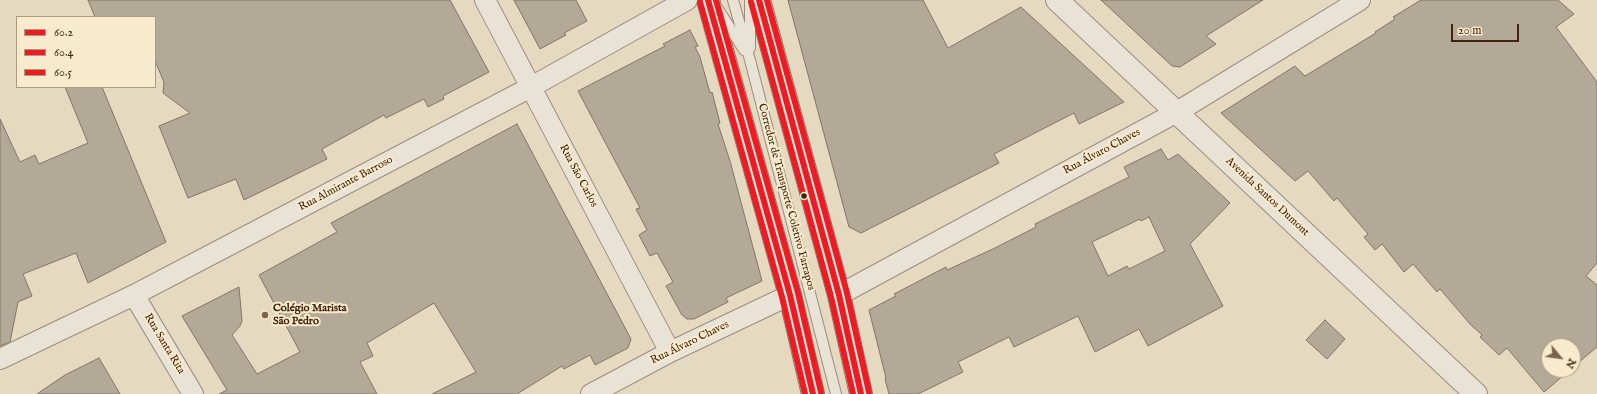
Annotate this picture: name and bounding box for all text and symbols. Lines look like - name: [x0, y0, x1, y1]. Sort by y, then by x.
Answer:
- legend: [16, 16, 156, 88]
- scale bar: [1453, 16, 1521, 42]
- text: 20 m: [1458, 23, 1481, 38]
- text: 60.2: [54, 25, 73, 40]
- text: 60.4: [54, 45, 74, 60]
- text: 60.5: [54, 65, 72, 80]
- street label: Corredor de Transporte Coletivo Farrapos: [755, 102, 817, 292]
- street label: Rua Álvaro Chaves: [1061, 126, 1143, 178]
- street label: Rua São Carlos: [556, 142, 600, 210]
- street label: Rua Almirante Barroso: [297, 154, 395, 214]
- street label: Avenida Santos Dumont: [1222, 155, 1312, 239]
- unlabelled marker: [799, 191, 809, 201]
- place label: Colégio Marista São Pedro: [273, 302, 346, 328]
- marker: Colégio Marista São Pedro: [260, 310, 270, 320]
- street label: Rua Santa Rita: [141, 311, 187, 377]
- street label: Rua Álvaro Chaves: [649, 318, 731, 368]
- north arrow: [1541, 338, 1581, 378]
- text: N: [1562, 356, 1579, 371]

